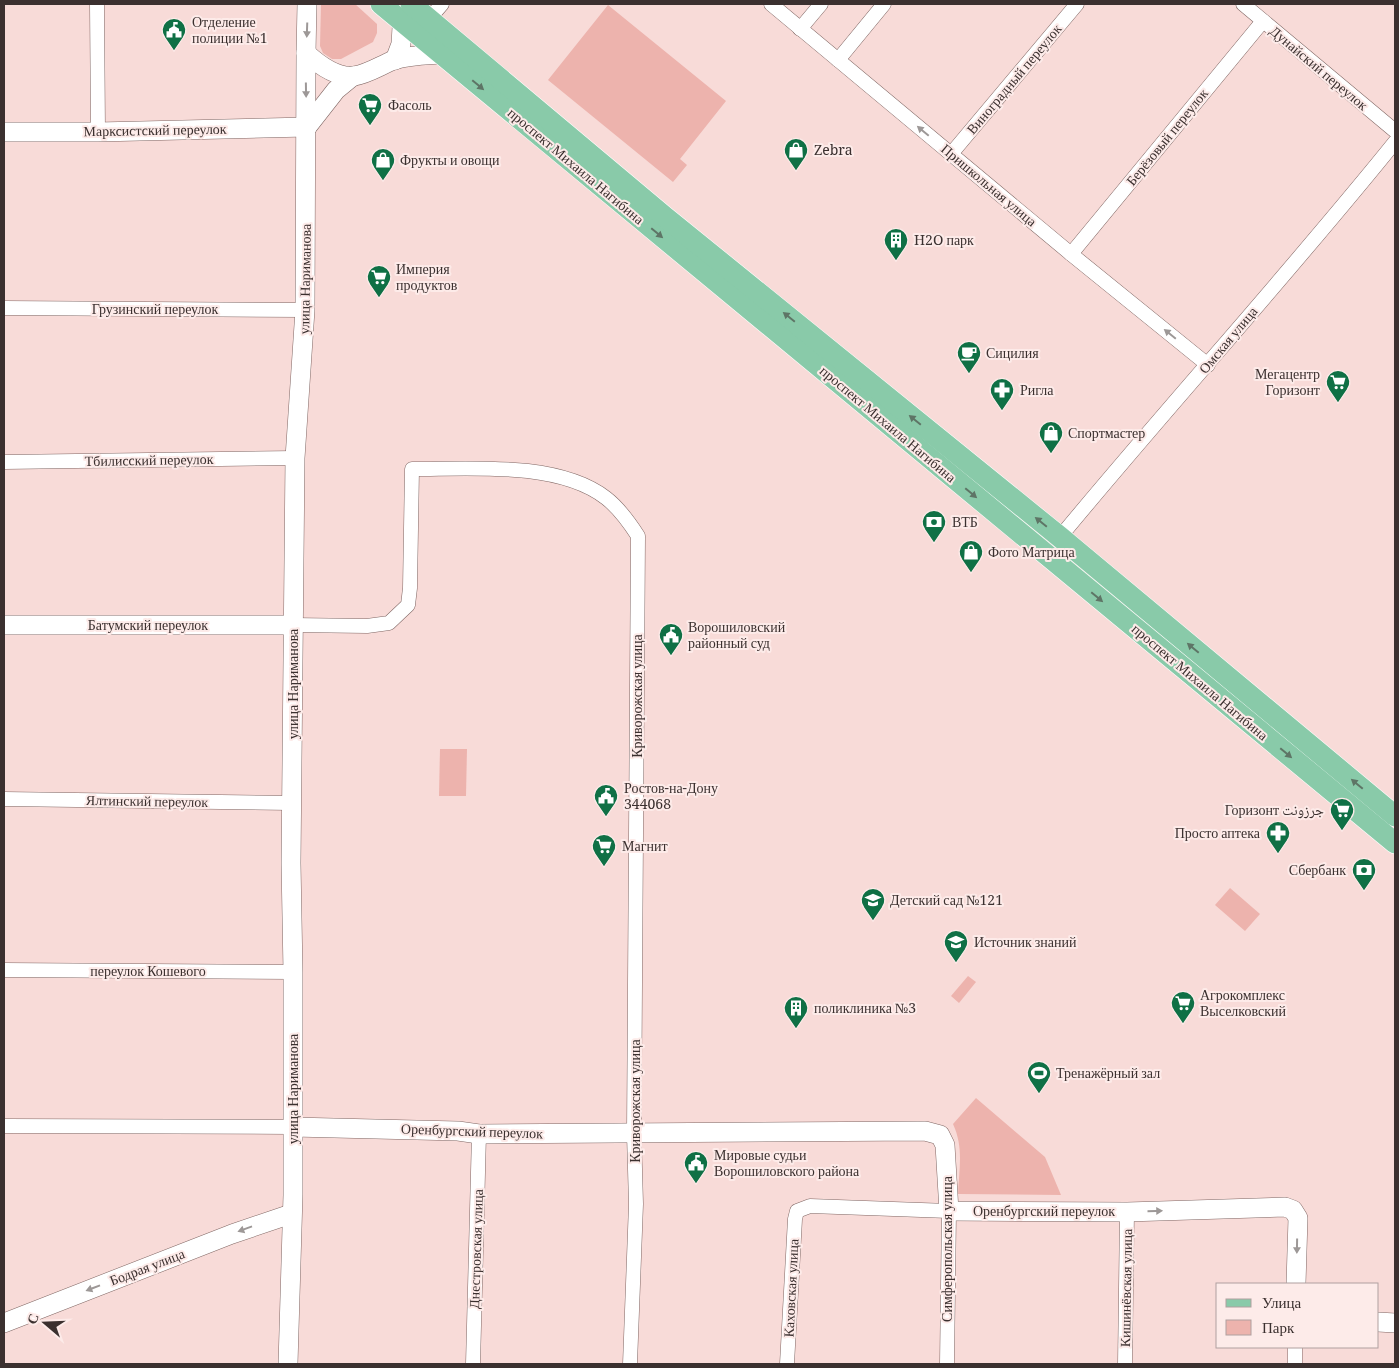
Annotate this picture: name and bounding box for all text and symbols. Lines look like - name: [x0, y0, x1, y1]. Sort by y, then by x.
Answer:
- place label: Отделение полиции №1: [192, 12, 268, 52]
- public building icon: Отделение полиции №1: [161, 17, 187, 51]
- street label: Виноградный переулок: [962, 19, 1069, 141]
- street label: Дунайский переулок: [1263, 21, 1373, 118]
- one-way arrow: [302, 22, 310, 38]
- one-way arrow: [471, 80, 484, 91]
- one-way arrow: [302, 82, 310, 98]
- street label: Берёзовый переулок: [1121, 84, 1216, 193]
- supermarket icon: Фасоль: [357, 92, 383, 126]
- place label: Фасоль: [388, 95, 432, 119]
- street label: проспект Михаила Нагибина: [501, 103, 649, 233]
- street label: Марксистский переулок: [83, 119, 227, 145]
- one-way arrow: [917, 125, 930, 136]
- shop icon: Zebra: [783, 137, 809, 171]
- street label: Пришкольная улица: [934, 139, 1042, 235]
- place label: Zebra: [814, 140, 853, 164]
- shop icon: Фрукты и овощи: [370, 147, 396, 181]
- place label: Фрукты и овощи: [400, 150, 500, 174]
- street label: улица Нариманова: [294, 223, 320, 335]
- building icon: H2O парк: [883, 227, 909, 261]
- one-way arrow: [651, 228, 664, 239]
- place label: H2O парк: [914, 230, 974, 254]
- place label: Империя продуктов: [396, 259, 458, 299]
- supermarket icon: Империя продуктов: [366, 264, 392, 298]
- street label: Грузинский переулок: [92, 299, 218, 323]
- street label: Омская улица: [1194, 302, 1266, 380]
- one-way arrow: [783, 312, 795, 323]
- one-way arrow: [1164, 329, 1177, 340]
- cafe icon: Сицилия: [956, 340, 982, 374]
- place label: Сицилия: [986, 343, 1039, 367]
- street label: проспект Михаила Нагибина: [813, 361, 961, 491]
- place label: Мегацентр Горизонт: [1255, 364, 1320, 404]
- supermarket icon: Мегацентр Горизонт: [1325, 369, 1351, 403]
- pharmacy icon: Ригла: [989, 377, 1015, 411]
- place label: Ригла: [1020, 380, 1054, 404]
- one-way arrow: [909, 414, 922, 425]
- shop icon: Спортмастер: [1038, 420, 1064, 454]
- place label: Спортмастер: [1068, 423, 1145, 447]
- street label: Тбилисский переулок: [84, 449, 214, 475]
- one-way arrow: [965, 487, 977, 499]
- bank icon: ВТБ: [921, 509, 947, 543]
- place label: ВТБ: [952, 512, 978, 536]
- one-way arrow: [1035, 517, 1048, 528]
- shop icon: Фото Матрица: [958, 539, 984, 573]
- place label: Фото Матрица: [988, 542, 1075, 566]
- one-way arrow: [1090, 591, 1103, 602]
- street label: Батумский переулок: [88, 615, 208, 639]
- place label: Ворошиловский районный суд: [688, 617, 786, 657]
- street label: проспект Михаила Нагибина: [1125, 619, 1273, 749]
- public building icon: Ворошиловский районный суд: [658, 622, 684, 656]
- street label: улица Нариманова: [283, 628, 307, 739]
- street label: Криворожская улица: [627, 633, 651, 758]
- one-way arrow: [1187, 643, 1199, 654]
- one-way arrow: [1279, 747, 1292, 758]
- place label: Ростов-на-Дону 344068: [624, 778, 718, 818]
- one-way arrow: [1351, 779, 1364, 790]
- public building icon: Ростов-на-Дону 344068: [593, 783, 619, 817]
- street label: Ялтинский переулок: [86, 790, 208, 816]
- supermarket icon: Горизонт جرزونت: [1329, 797, 1355, 831]
- place label: Горизонт جرزونت: [1225, 800, 1324, 824]
- pharmacy icon: Просто аптека: [1265, 820, 1291, 854]
- place label: Просто аптека: [1175, 823, 1261, 847]
- supermarket icon: Магнит: [591, 833, 617, 867]
- place label: Магнит: [622, 836, 668, 860]
- bank icon: Сбербанк: [1351, 857, 1377, 891]
- place label: Сбербанк: [1289, 860, 1346, 884]
- school or university icon: Детский сад №121: [860, 887, 886, 921]
- place label: Детский сад №121: [890, 890, 1003, 914]
- school or university icon: Источник знаний: [943, 929, 969, 963]
- place label: Источник знаний: [974, 932, 1077, 956]
- street label: переулок Кошевого: [90, 961, 206, 985]
- place label: Агрокомплекс Выселковский: [1200, 985, 1286, 1025]
- supermarket icon: Агрокомплекс Выселковский: [1170, 990, 1196, 1024]
- building icon: поликлиника №3: [783, 995, 809, 1029]
- place label: поликлиника №3: [814, 998, 916, 1022]
- street label: улица Нариманова: [283, 1033, 307, 1144]
- street label: Криворожская улица: [625, 1038, 649, 1163]
- sports icon: Тренажёрный зал: [1026, 1060, 1052, 1094]
- place label: Тренажёрный зал: [1056, 1063, 1160, 1087]
- street label: Оренбургский переулок: [401, 1119, 543, 1147]
- place label: Мировые судьи Ворошиловского района: [714, 1145, 860, 1185]
- public building icon: Мировые судьи Ворошиловского района: [683, 1150, 709, 1184]
- street label: Симферопольская улица: [937, 1175, 961, 1322]
- street label: Днестровская улица: [464, 1188, 492, 1309]
- street label: Оренбургский переулок: [973, 1201, 1115, 1225]
- one-way arrow: [1147, 1206, 1163, 1214]
- one-way arrow: [237, 1225, 252, 1233]
- street label: Кишинёвская улица: [1115, 1228, 1141, 1347]
- street label: Каховская улица: [778, 1238, 808, 1338]
- one-way arrow: [1293, 1239, 1301, 1255]
- street label: Бодрая улица: [107, 1243, 190, 1294]
- legend: [1216, 1283, 1379, 1348]
- one-way arrow: [86, 1285, 101, 1292]
- text: Улица: [1262, 1292, 1301, 1318]
- north arrow: [20, 1298, 70, 1348]
- text: С: [22, 1311, 48, 1328]
- text: Парк: [1262, 1317, 1295, 1343]

